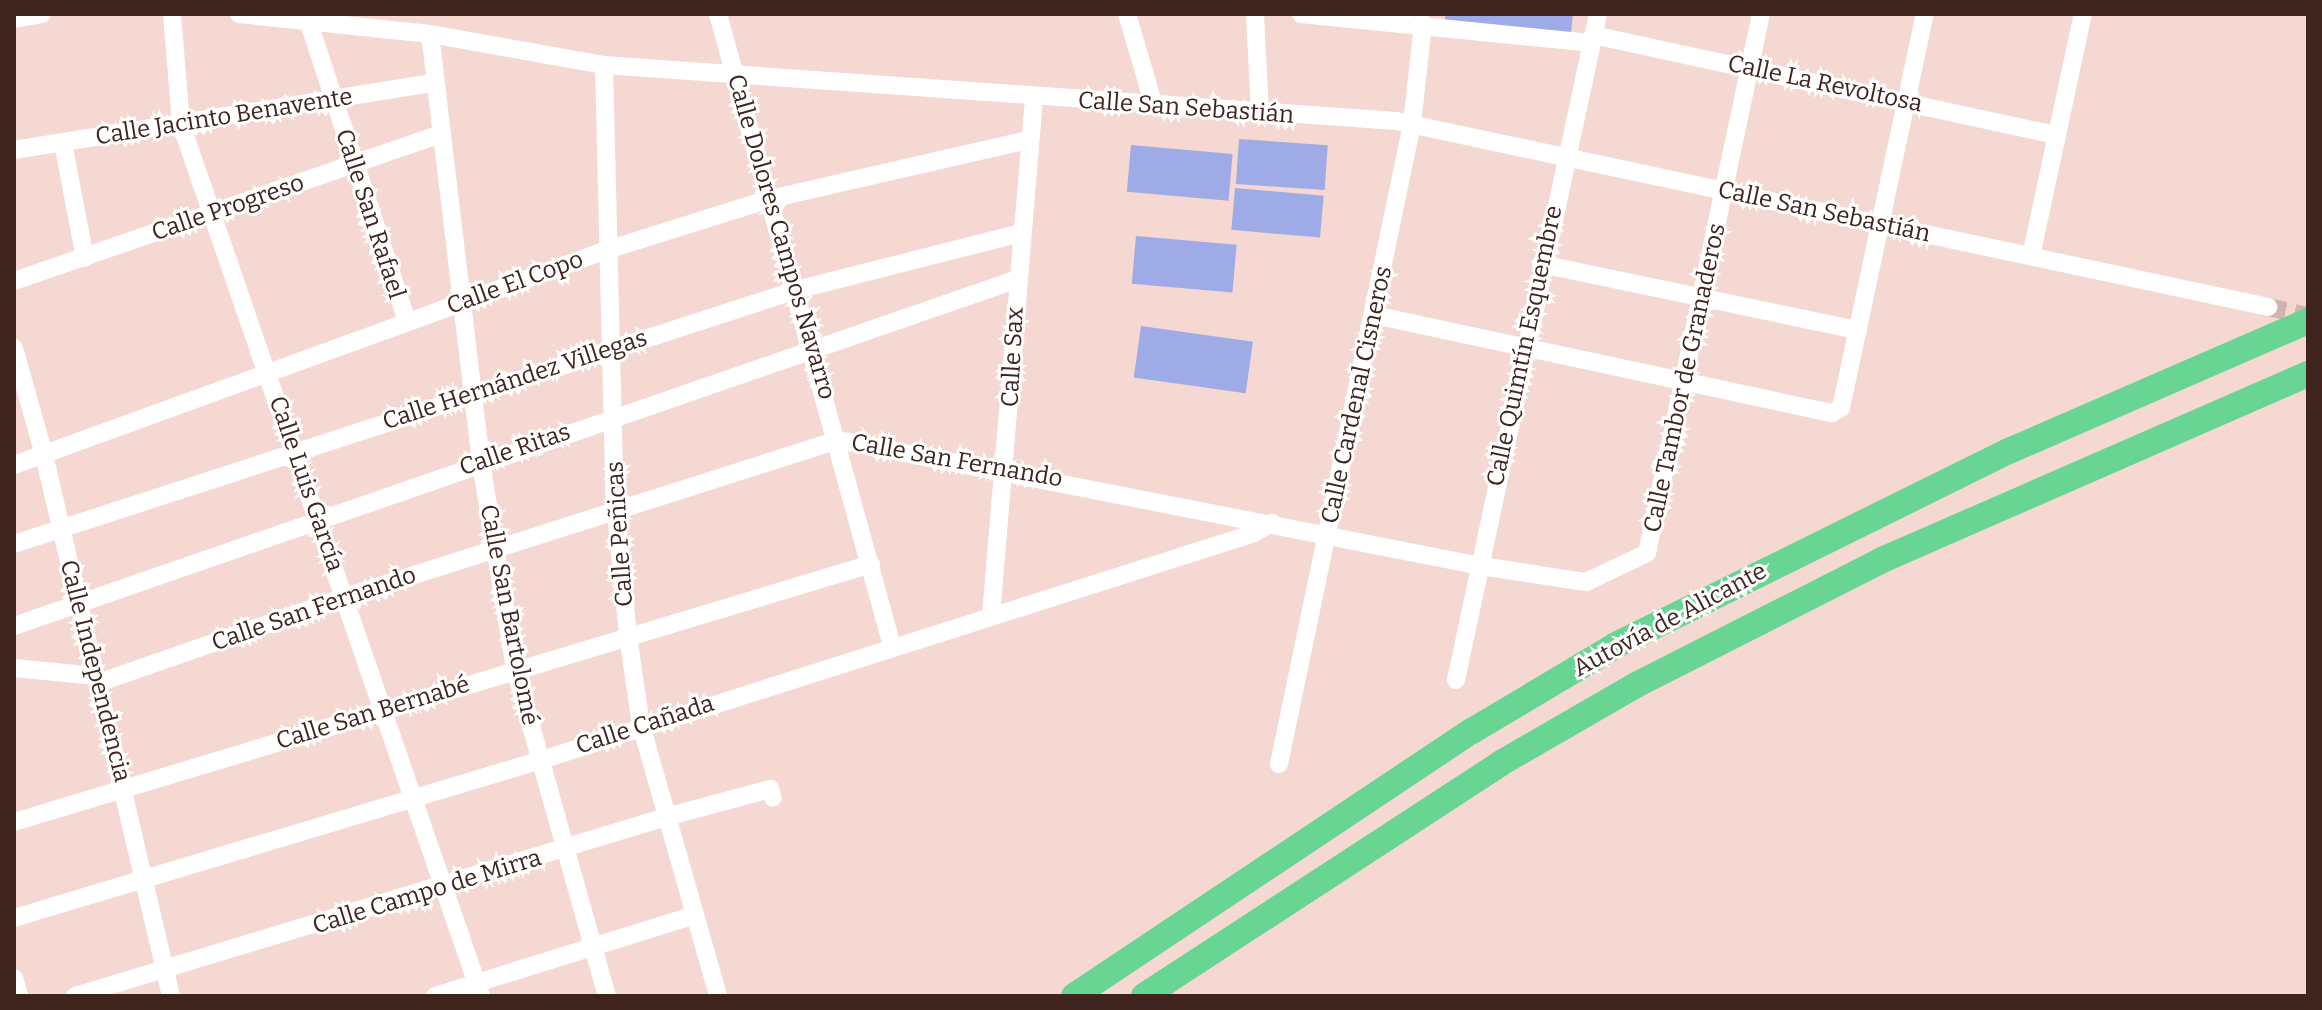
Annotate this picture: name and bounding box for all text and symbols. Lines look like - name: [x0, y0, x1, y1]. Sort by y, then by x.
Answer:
- street label: Calle La Revoltosa: [1725, 49, 1925, 119]
- street label: Calle Dolores Campos Navarro: [721, 71, 841, 403]
- street label: Calle Jacinto Benavente: [93, 82, 355, 152]
- street label: Calle San Sebastián: [1077, 86, 1295, 130]
- street label: Calle San Rafael: [329, 126, 411, 302]
- street label: Calle Progreso: [148, 168, 308, 248]
- street label: Calle San Sebastián: [1715, 175, 1933, 249]
- street label: Calle Quimtín Esquembre: [1481, 203, 1569, 489]
- street label: Calle Tambor de Granaderos: [1638, 221, 1732, 535]
- street label: Calle El Copo: [443, 245, 587, 321]
- street label: Calle Cardenal Cisneros: [1316, 264, 1398, 526]
- street label: Calle Sax: [996, 306, 1030, 408]
- street label: Calle Hernández Villegas: [379, 324, 651, 436]
- street label: Calle Luis García: [263, 393, 349, 575]
- street label: Calle Ritas: [456, 418, 574, 482]
- street label: Calle San Fernando: [849, 428, 1065, 494]
- street label: Calle Peñicas: [601, 460, 639, 608]
- street label: Calle San Bartolomé: [473, 502, 545, 728]
- street label: Calle Independencia: [53, 557, 137, 785]
- street label: Autovía de Alicante: [1568, 557, 1772, 683]
- street label: Calle San Fernando: [208, 561, 420, 657]
- street label: Calle San Bernabé: [273, 670, 473, 756]
- street label: Calle Cañada: [572, 689, 718, 761]
- street label: Calle Campo de Mirra: [309, 843, 545, 941]

